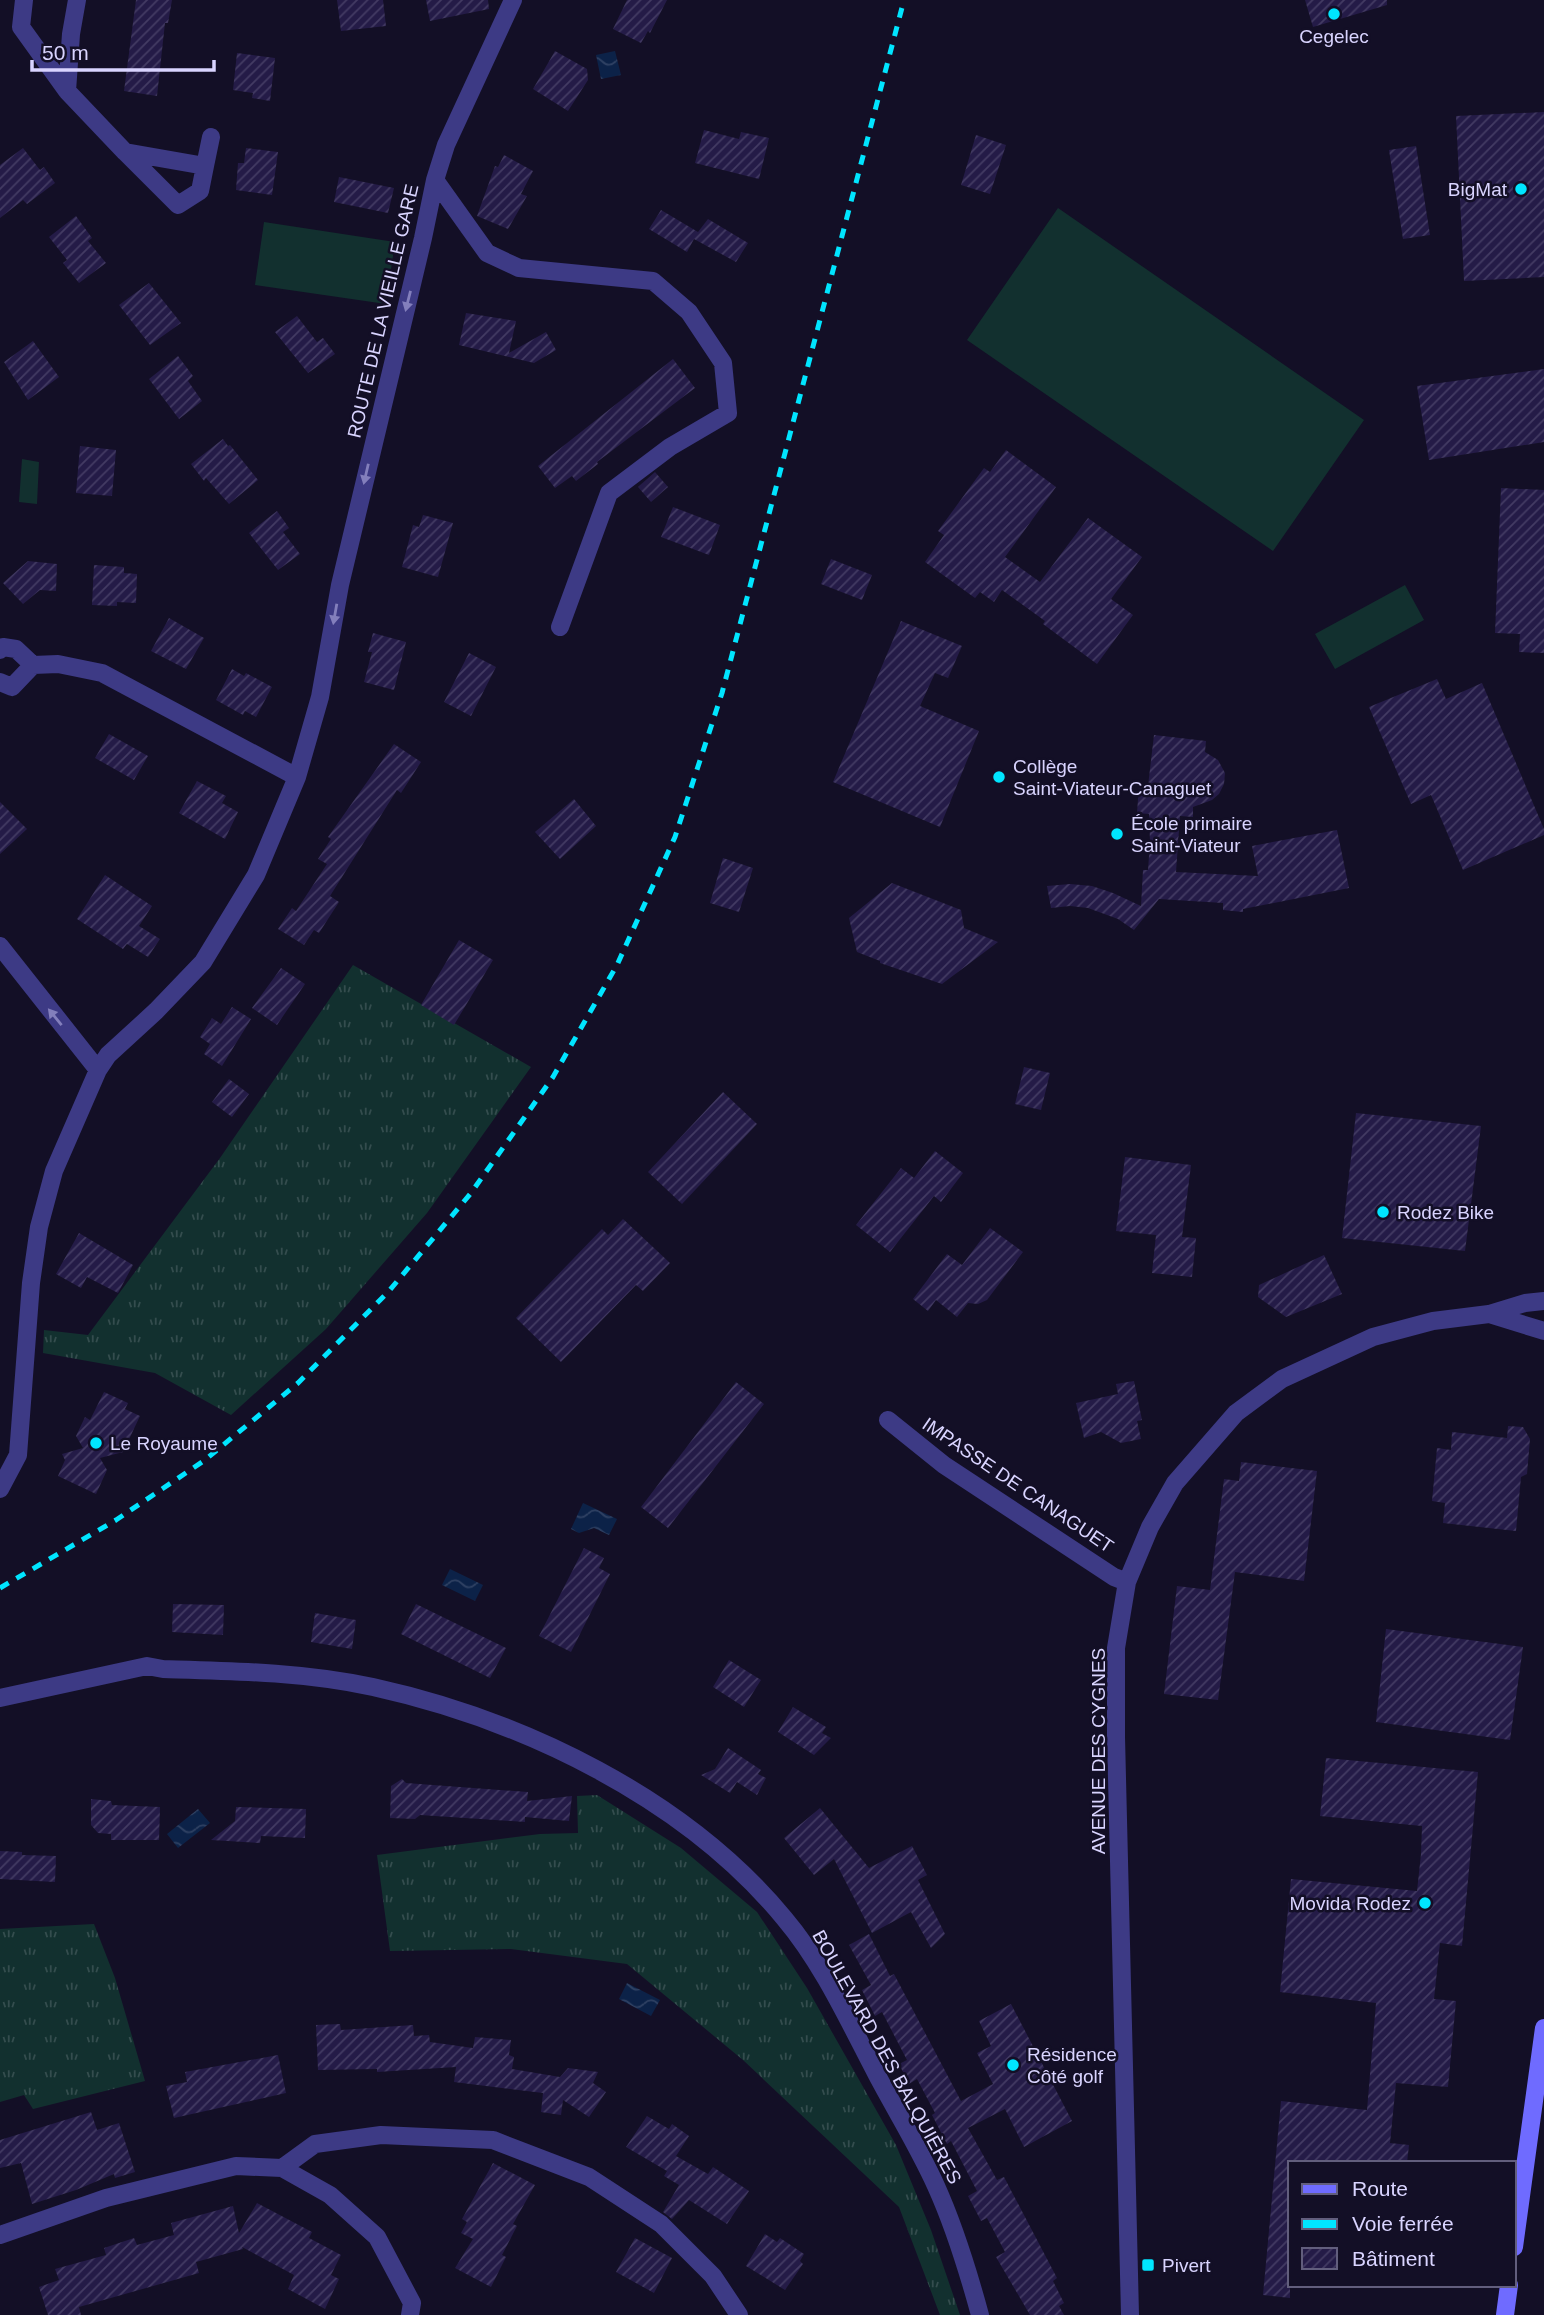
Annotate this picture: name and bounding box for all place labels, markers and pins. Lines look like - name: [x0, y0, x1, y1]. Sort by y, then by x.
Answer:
- marker: Cegelec: [1326, 6, 1342, 22]
- place label: Cegelec: [1299, 26, 1369, 47]
- place label: BigMat: [1448, 179, 1508, 200]
- marker: BigMat: [1513, 181, 1529, 197]
- place label: Collège Saint-Viateur-Canaguet: [1013, 756, 1212, 799]
- marker: Collège Saint-Viateur-Canaguet: [991, 769, 1007, 785]
- place label: École primaire Saint-Viateur: [1131, 813, 1252, 856]
- marker: École primaire Saint-Viateur: [1109, 826, 1125, 842]
- place label: Rodez Bike: [1397, 1202, 1494, 1223]
- marker: Rodez Bike: [1375, 1204, 1391, 1220]
- place label: Le Royaume: [110, 1433, 218, 1454]
- marker: Le Royaume: [88, 1435, 104, 1451]
- place label: Movida Rodez: [1290, 1893, 1411, 1914]
- marker: Movida Rodez: [1417, 1895, 1433, 1911]
- place label: Résidence Côté golf: [1027, 2044, 1117, 2087]
- marker: Résidence Côté golf: [1005, 2057, 1021, 2073]
- place label: Pivert: [1162, 2255, 1211, 2276]
- marker: Pivert: [1140, 2257, 1156, 2273]

